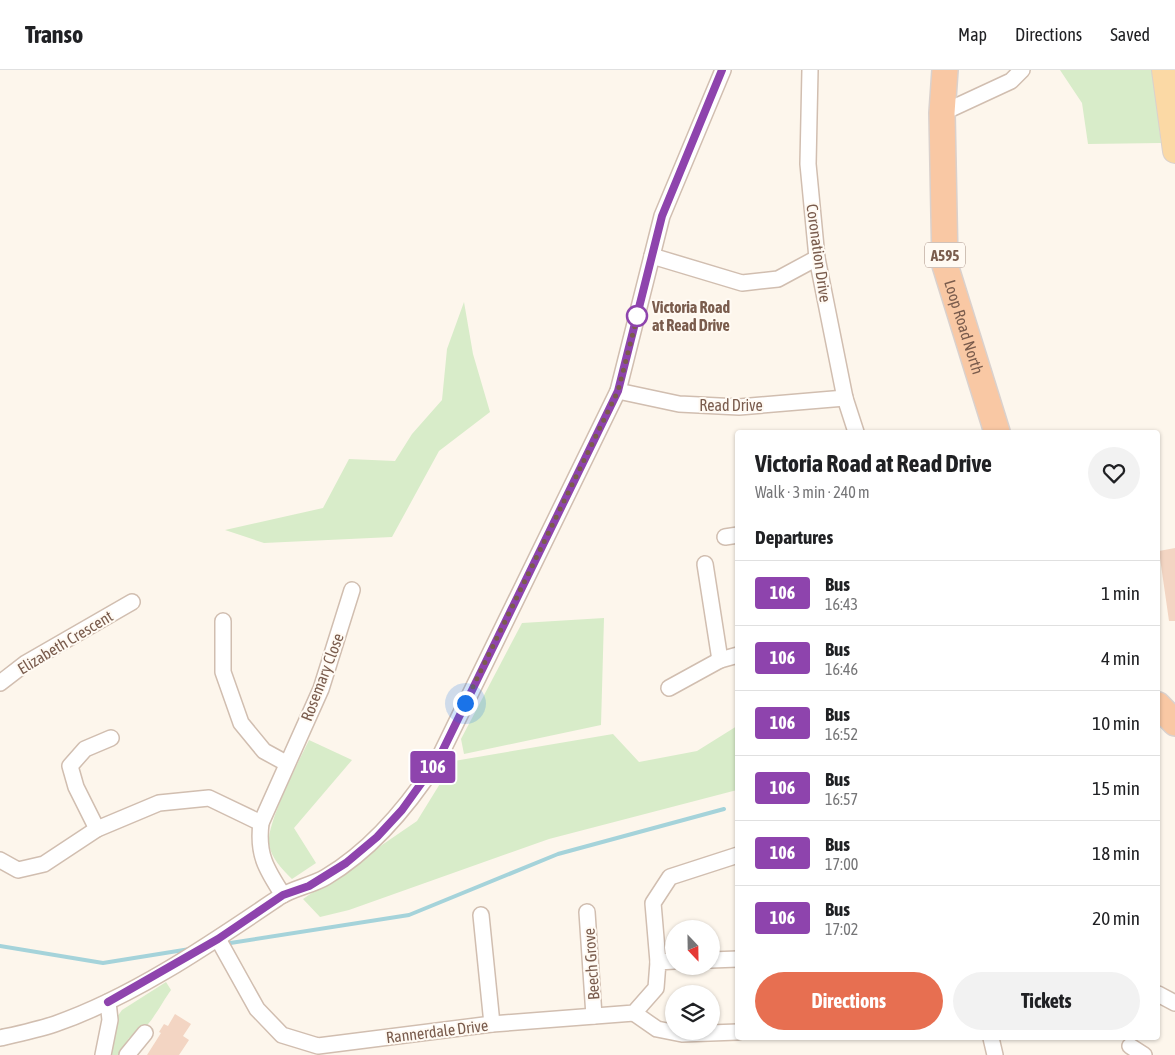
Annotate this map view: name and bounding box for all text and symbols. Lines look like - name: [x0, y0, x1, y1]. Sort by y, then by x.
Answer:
- text: Transo: [25, 21, 83, 48]
- text: Map: [958, 24, 987, 45]
- text: Directions: [1015, 24, 1082, 45]
- text: Saved: [1110, 24, 1150, 45]
- street label: Coronation Drive: [803, 203, 835, 303]
- road number: A595: [925, 242, 965, 268]
- street label: Loop Road North: [941, 278, 987, 376]
- place label: Victoria Road at Read Drive: [651, 298, 730, 334]
- marker: Victoria Road at Read Drive: [626, 305, 648, 327]
- street label: Read Drive: [699, 396, 763, 414]
- button: heart: [1088, 447, 1140, 499]
- text: Victoria Road at Read Drive: [755, 450, 992, 477]
- text: Walk · 3 min · 240 m: [755, 483, 869, 501]
- text: Departures: [755, 526, 833, 548]
- text: Bus: [825, 573, 850, 595]
- text: 106: [770, 582, 795, 603]
- text: 1 min: [1101, 582, 1140, 604]
- text: 16:43: [825, 595, 858, 613]
- street label: Elizabeth Crescent: [14, 606, 116, 677]
- street label: Rosemary Close: [297, 631, 348, 724]
- text: Bus: [825, 638, 850, 660]
- text: 106: [770, 647, 795, 668]
- text: 4 min: [1101, 647, 1140, 669]
- text: 16:46: [825, 660, 858, 678]
- your location: [453, 691, 478, 716]
- text: Bus: [825, 703, 850, 725]
- text: 106: [770, 712, 795, 733]
- text: 10 min: [1092, 712, 1140, 734]
- text: 16:52: [825, 725, 858, 743]
- line badge: 106: [404, 751, 462, 783]
- text: 106: [420, 756, 446, 777]
- text: Bus: [825, 768, 850, 790]
- text: 106: [770, 777, 795, 798]
- text: 15 min: [1092, 777, 1140, 799]
- text: 16:57: [825, 790, 858, 808]
- text: Bus: [825, 833, 850, 855]
- text: 106: [770, 842, 795, 863]
- text: 18 min: [1092, 842, 1140, 864]
- text: 17:00: [825, 855, 858, 873]
- text: Bus: [825, 898, 850, 920]
- text: 106: [770, 907, 795, 928]
- text: 20 min: [1092, 907, 1140, 929]
- north arrow: [665, 920, 720, 975]
- map controls: [665, 920, 720, 1040]
- text: 17:02: [825, 920, 858, 938]
- street label: Beech Grove: [580, 927, 602, 1001]
- button: Directions: [755, 972, 943, 1030]
- button: Tickets: [953, 972, 1140, 1030]
- button: layers: [665, 985, 720, 1040]
- street label: Rannerdale Drive: [385, 1016, 489, 1046]

